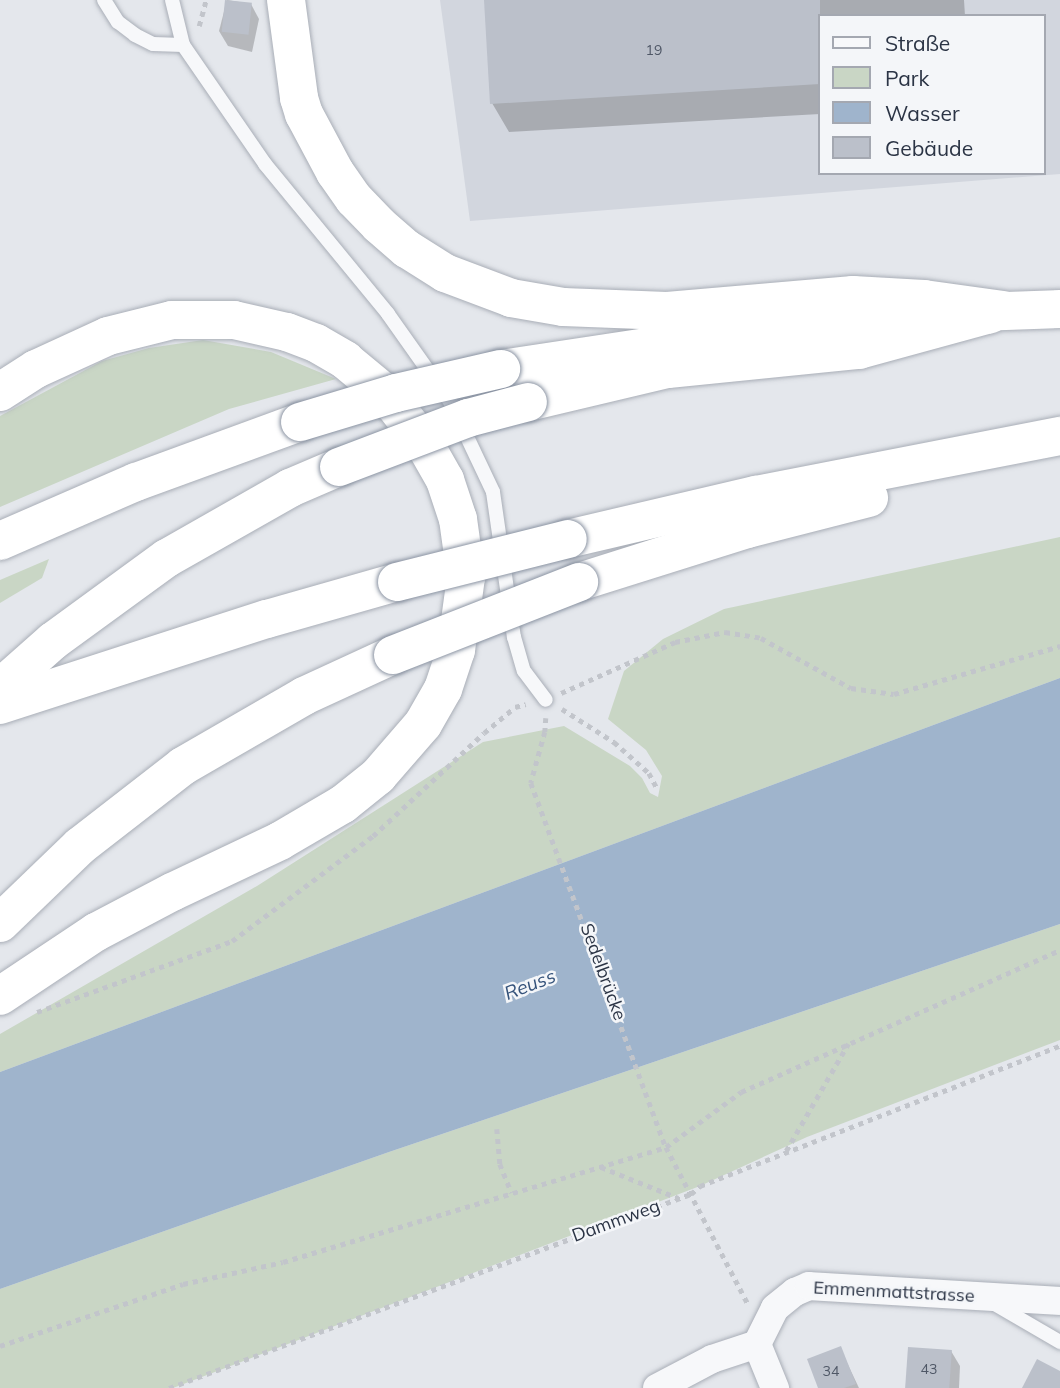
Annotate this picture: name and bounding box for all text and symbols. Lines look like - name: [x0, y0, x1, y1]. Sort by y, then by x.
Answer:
- legend: [818, 14, 1046, 175]
- text: Straße: [885, 30, 950, 56]
- house number: 19: [646, 42, 662, 58]
- text: Park: [885, 65, 929, 91]
- text: Wasser: [885, 100, 960, 126]
- text: Gebäude: [885, 135, 973, 161]
- street label: Sedelbrücke: [576, 921, 630, 1023]
- water label: Reuss: [501, 965, 559, 1005]
- street label: Dammweg: [569, 1195, 663, 1247]
- street label: Emmenmattstrasse: [813, 1277, 975, 1307]
- house number: 43: [921, 1361, 937, 1377]
- house number: 34: [823, 1363, 839, 1379]

